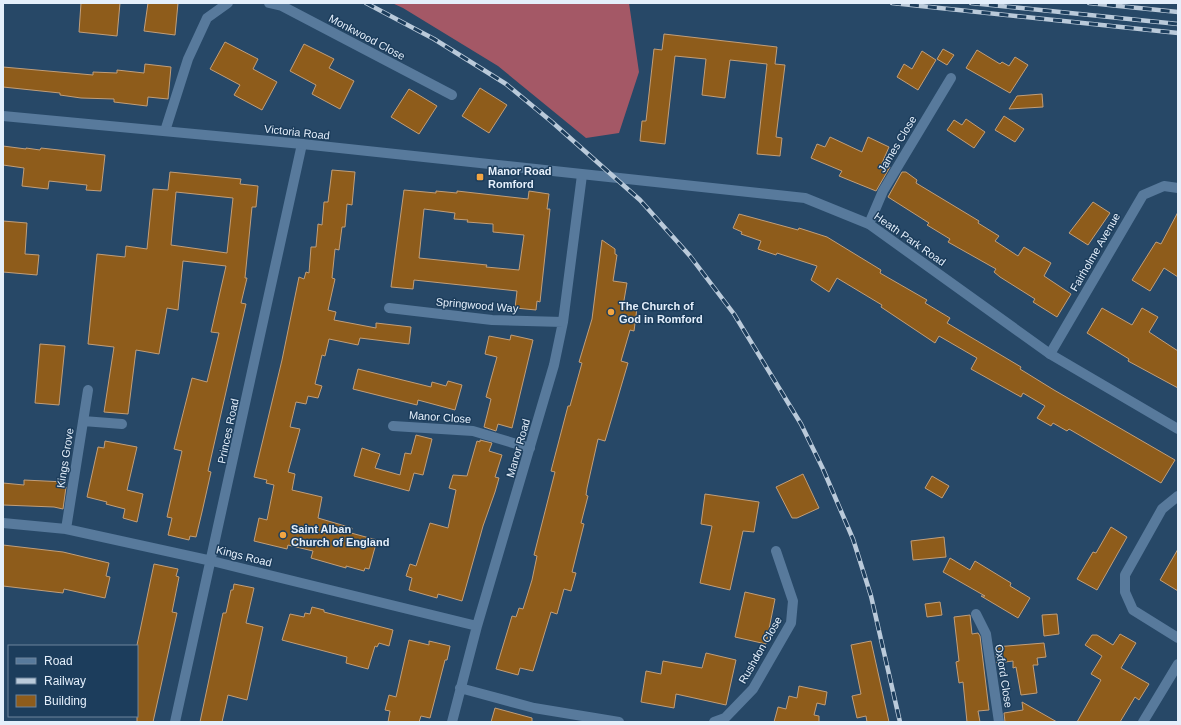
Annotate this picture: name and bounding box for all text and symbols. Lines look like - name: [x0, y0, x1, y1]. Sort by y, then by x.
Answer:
- street label: Monkwood Close: [327, 12, 407, 62]
- street label: James Close: [875, 114, 919, 174]
- street label: Victoria Road: [264, 123, 330, 141]
- place label: Manor Road Romford: [488, 165, 552, 190]
- marker: Manor Road Romford: [475, 172, 485, 182]
- street label: Heath Park Road: [872, 210, 948, 268]
- street label: Fairholme Avenue: [1068, 211, 1122, 293]
- street label: Springwood Way: [435, 295, 519, 315]
- place label: The Church of God in Romford: [619, 300, 703, 325]
- marker: The Church of God in Romford: [606, 307, 616, 317]
- street label: Princes Road: [215, 397, 241, 465]
- street label: Manor Close: [408, 409, 472, 425]
- street label: Manor Road: [504, 417, 532, 479]
- street label: Kings Grove: [54, 427, 76, 489]
- place label: Saint Alban Church of England: [291, 523, 389, 548]
- marker: Saint Alban Church of England: [278, 530, 288, 540]
- street label: Kings Road: [215, 543, 273, 569]
- street label: Rushdon Close: [736, 614, 784, 686]
- street label: Oxford Close: [993, 643, 1015, 709]
- legend: [8, 645, 138, 717]
- text: Road: [44, 654, 73, 668]
- text: Railway: [44, 674, 86, 688]
- text: Building: [44, 694, 87, 708]

